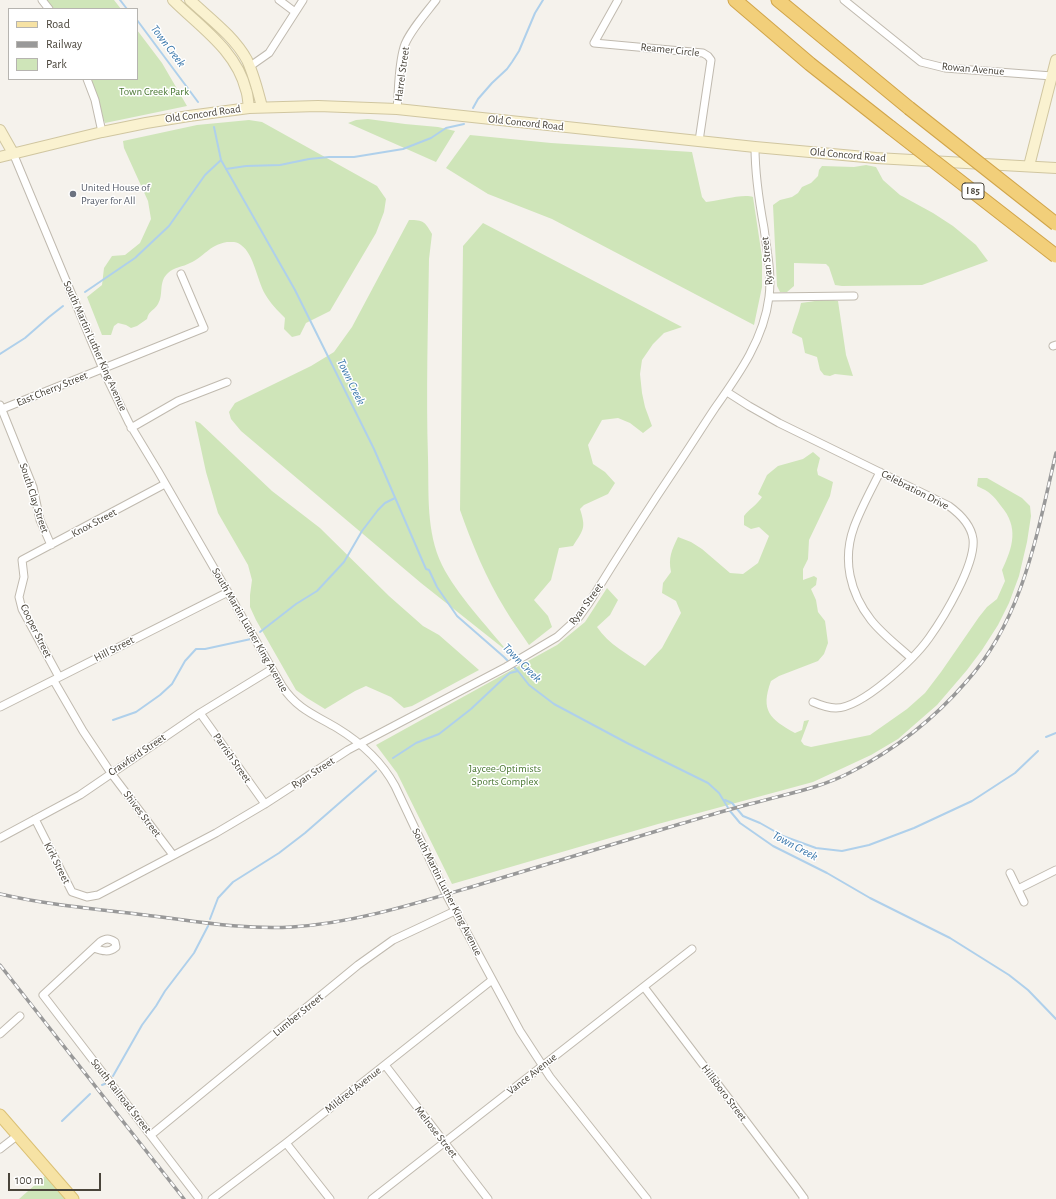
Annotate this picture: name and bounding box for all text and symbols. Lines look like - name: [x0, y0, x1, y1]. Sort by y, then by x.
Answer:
- legend: [8, 8, 138, 80]
- text: Road: [46, 18, 70, 30]
- water label: Town Creek: [147, 22, 189, 70]
- text: Railway: [46, 38, 82, 50]
- street label: Reamer Circle: [640, 40, 700, 60]
- street label: Harrel Street: [392, 46, 412, 102]
- text: Park: [46, 58, 67, 70]
- street label: Rowan Avenue: [941, 60, 1005, 78]
- park label: Town Creek Park: [119, 85, 189, 99]
- street label: Old Concord Road: [164, 102, 242, 126]
- street label: Old Concord Road: [487, 112, 565, 134]
- street label: Old Concord Road: [809, 145, 887, 165]
- place label: United House of Prayer for All: [81, 181, 150, 207]
- road number: I 85: [962, 183, 984, 199]
- marker: United House of Prayer for All: [68, 189, 78, 199]
- street label: Ryan Street: [758, 236, 776, 286]
- street label: South Martin Luther King Avenue: [60, 279, 130, 413]
- water label: Town Creek: [334, 357, 368, 407]
- street label: East Cherry Street: [14, 369, 90, 409]
- street label: South Clay Street: [16, 461, 52, 535]
- street label: Celebration Drive: [879, 467, 951, 513]
- street label: Knox Street: [69, 506, 119, 540]
- street label: South Martin Luther King Avenue: [209, 566, 291, 694]
- street label: Ryan Street: [566, 581, 606, 627]
- street label: Cooper Street: [17, 602, 55, 660]
- street label: Hill Street: [92, 633, 136, 665]
- water label: Town Creek: [499, 640, 545, 686]
- street label: Crawford Street: [106, 731, 168, 779]
- street label: Parrish Street: [210, 731, 254, 785]
- street label: Ryan Street: [289, 754, 337, 792]
- park label: Jaycee-Optimists Sports Complex: [469, 762, 541, 788]
- street label: Shives Street: [120, 788, 164, 840]
- street label: South Martin Luther King Avenue: [409, 826, 485, 958]
- water label: Town Creek: [770, 828, 820, 864]
- street label: Kirk Street: [41, 840, 73, 886]
- street label: Lumber Street: [270, 991, 326, 1039]
- street label: Vance Avenue: [505, 1051, 559, 1097]
- street label: South Railroad Street: [88, 1056, 154, 1136]
- street label: Hillsboro Street: [698, 1062, 750, 1124]
- street label: Mildred Avenue: [322, 1064, 384, 1116]
- street label: Melrose Street: [412, 1103, 460, 1161]
- scale bar: [10, 1165, 103, 1191]
- text: 100 m: [15, 1174, 43, 1186]

